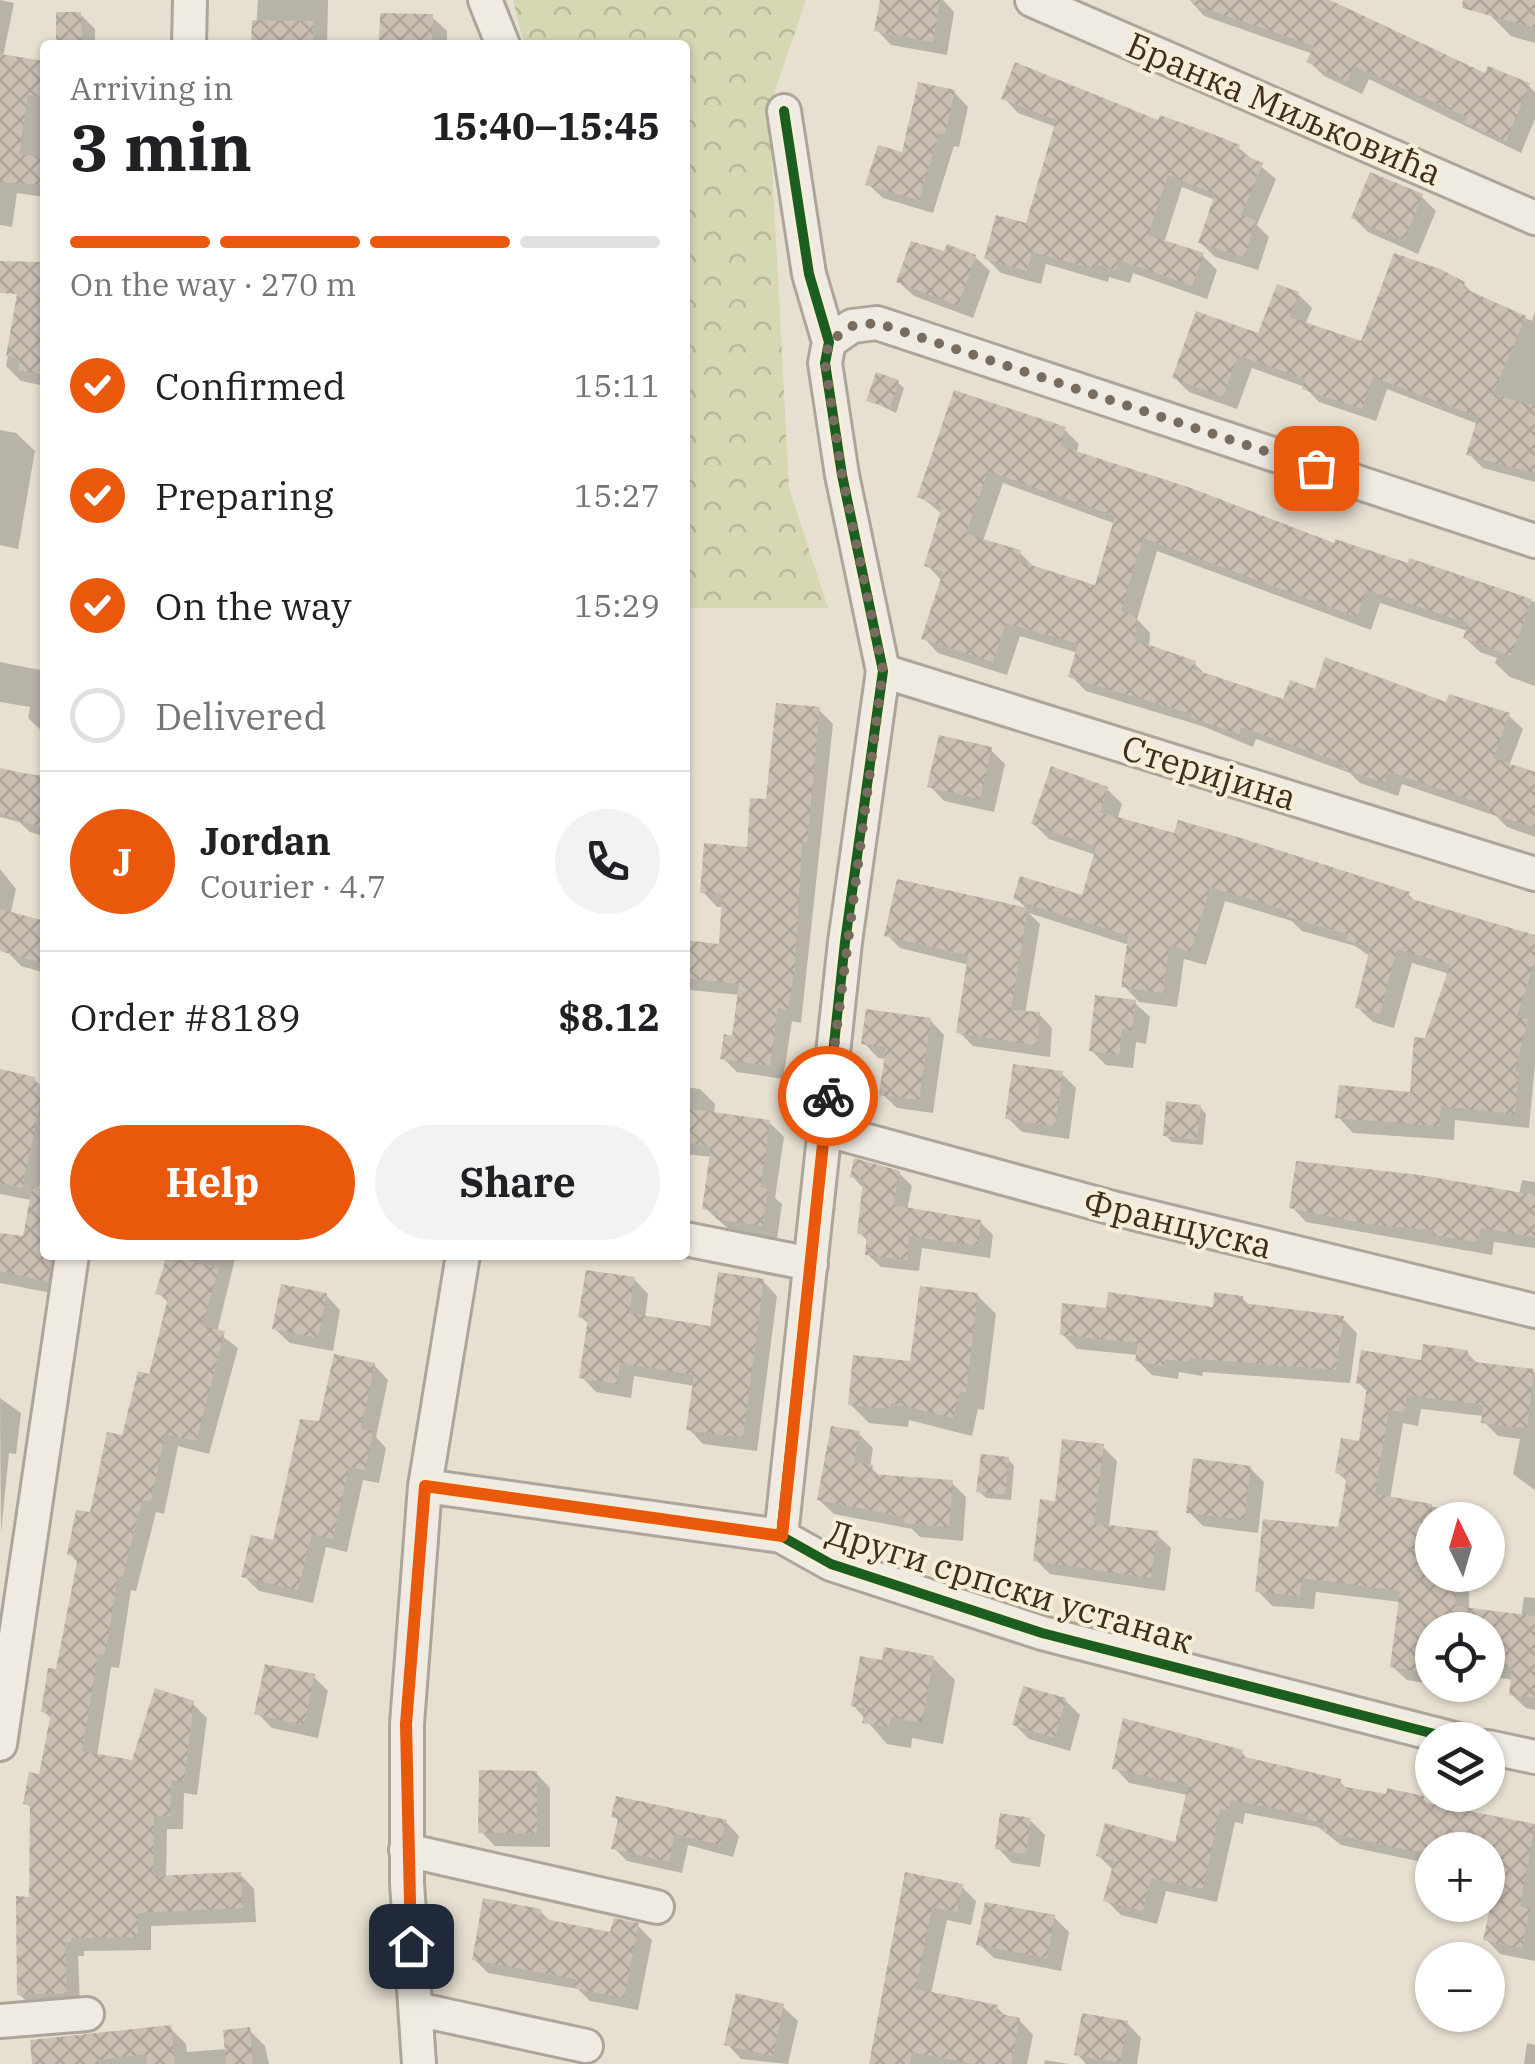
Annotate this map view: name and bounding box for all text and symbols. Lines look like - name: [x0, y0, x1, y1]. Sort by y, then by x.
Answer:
- street label: Бранка Миљковића: [1120, 21, 1449, 195]
- text: Arriving in: [70, 67, 233, 109]
- text: 15:40–15:45: [432, 101, 660, 150]
- text: 3 min: [70, 104, 252, 189]
- text: On the way · 270 m: [70, 263, 356, 305]
- icon: check: [70, 358, 125, 413]
- text: Confirmed: [155, 361, 346, 410]
- text: 15:11: [574, 364, 660, 406]
- pin: [1274, 426, 1359, 511]
- icon: bag: [1289, 441, 1344, 496]
- icon: check: [70, 468, 125, 523]
- text: Preparing: [155, 471, 334, 520]
- text: 15:27: [574, 474, 660, 516]
- icon: check: [70, 578, 125, 633]
- text: On the way: [155, 581, 352, 630]
- text: 15:29: [574, 584, 660, 626]
- text: Delivered: [155, 691, 327, 740]
- street label: Стеријина: [1116, 724, 1302, 820]
- button: phone: [555, 809, 660, 914]
- text: Jordan: [200, 816, 331, 865]
- text: J: [113, 837, 132, 886]
- text: Courier · 4.7: [200, 865, 386, 907]
- text: Order #8189: [70, 992, 301, 1041]
- text: $8.12: [558, 992, 660, 1041]
- courier: [778, 1046, 878, 1146]
- icon: bike: [801, 1069, 856, 1124]
- button: Help: [70, 1125, 355, 1240]
- button: Share: [375, 1125, 660, 1240]
- street label: Француска: [1079, 1177, 1277, 1269]
- north arrow: [1415, 1502, 1505, 1592]
- map controls: [1415, 1502, 1505, 2032]
- street label: Други српски устанак: [821, 1508, 1199, 1664]
- button: locate: [1415, 1612, 1505, 1702]
- button: layers: [1415, 1722, 1505, 1812]
- button: +: [1415, 1832, 1505, 1922]
- pin: [369, 1904, 454, 1989]
- icon: home: [384, 1919, 439, 1974]
- button: −: [1415, 1942, 1505, 2032]

